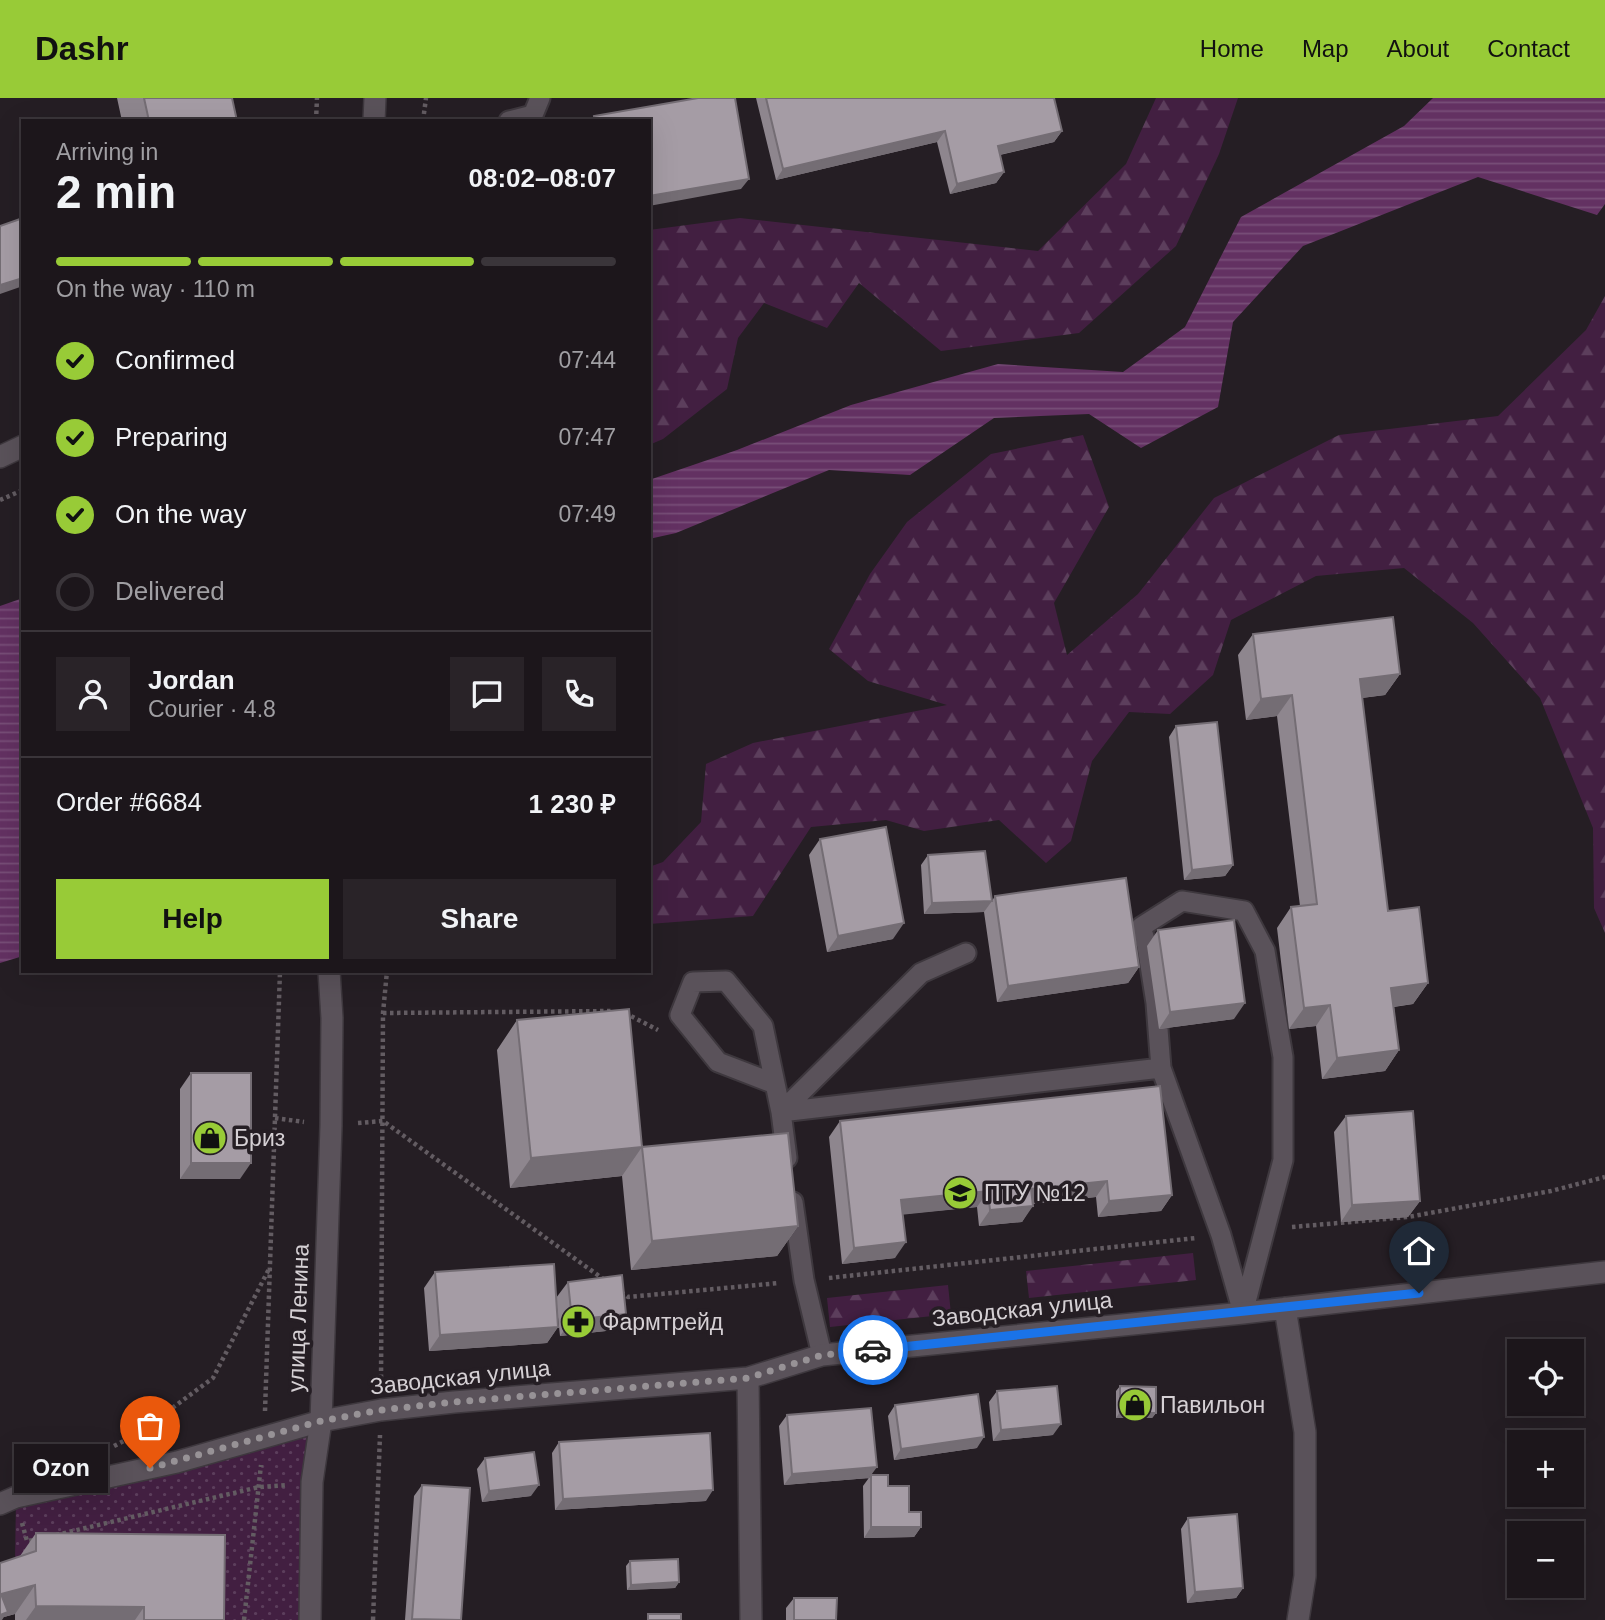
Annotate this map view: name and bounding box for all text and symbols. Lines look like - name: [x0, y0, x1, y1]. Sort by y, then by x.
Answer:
- text: Dashr: [35, 30, 129, 67]
- text: Home: [1200, 35, 1264, 62]
- text: Map: [1302, 35, 1349, 62]
- text: About: [1387, 35, 1449, 62]
- text: Contact: [1487, 35, 1570, 62]
- text: Arriving in: [56, 139, 158, 165]
- text: 08:02–08:07: [469, 163, 616, 193]
- text: 2 min: [56, 166, 176, 218]
- text: On the way · 110 m: [56, 276, 255, 302]
- icon: check: [56, 342, 94, 380]
- text: Confirmed: [115, 345, 235, 375]
- text: 07:44: [558, 347, 616, 373]
- icon: check: [56, 419, 94, 457]
- text: Preparing: [115, 422, 228, 452]
- text: 07:47: [558, 424, 616, 450]
- icon: check: [56, 496, 94, 534]
- text: On the way: [115, 499, 247, 529]
- text: 07:49: [558, 501, 616, 527]
- text: Delivered: [115, 576, 225, 606]
- button: person: [56, 657, 130, 731]
- button: chat: [450, 657, 524, 731]
- button: phone: [542, 657, 616, 731]
- text: Jordan: [148, 665, 235, 695]
- text: Courier · 4.8: [148, 696, 276, 722]
- text: Order #6684: [56, 787, 202, 817]
- text: 1 230 ₽: [529, 789, 616, 819]
- button: Help: [56, 879, 329, 959]
- button: Share: [343, 879, 616, 959]
- shop icon: Бриз: [191, 1119, 229, 1157]
- place label: Бриз: [234, 1125, 285, 1151]
- school or university icon: ПТУ №12: [941, 1174, 979, 1212]
- place label: ПТУ №12: [984, 1180, 1086, 1206]
- pin: [1389, 1221, 1449, 1293]
- icon: home: [1400, 1232, 1438, 1270]
- street label: улица Ленина: [282, 1243, 314, 1393]
- street label: Заводская улица: [930, 1287, 1114, 1331]
- pharmacy icon: Фармтрейд: [559, 1303, 597, 1341]
- place label: Фармтрейд: [602, 1309, 724, 1335]
- courier: [838, 1315, 908, 1385]
- icon: car: [854, 1331, 892, 1369]
- map controls: [1507, 1339, 1584, 1598]
- button: locate: [1507, 1339, 1584, 1416]
- street label: Заводская улица: [368, 1355, 552, 1399]
- shop icon: Павильон: [1116, 1386, 1154, 1424]
- place label: Павильон: [1160, 1392, 1265, 1418]
- pin: [120, 1396, 180, 1468]
- icon: bag: [131, 1407, 169, 1445]
- button: +: [1507, 1430, 1584, 1507]
- callout: Ozon: [13, 1444, 108, 1492]
- text: Ozon: [32, 1455, 90, 1481]
- button: −: [1507, 1521, 1584, 1598]

